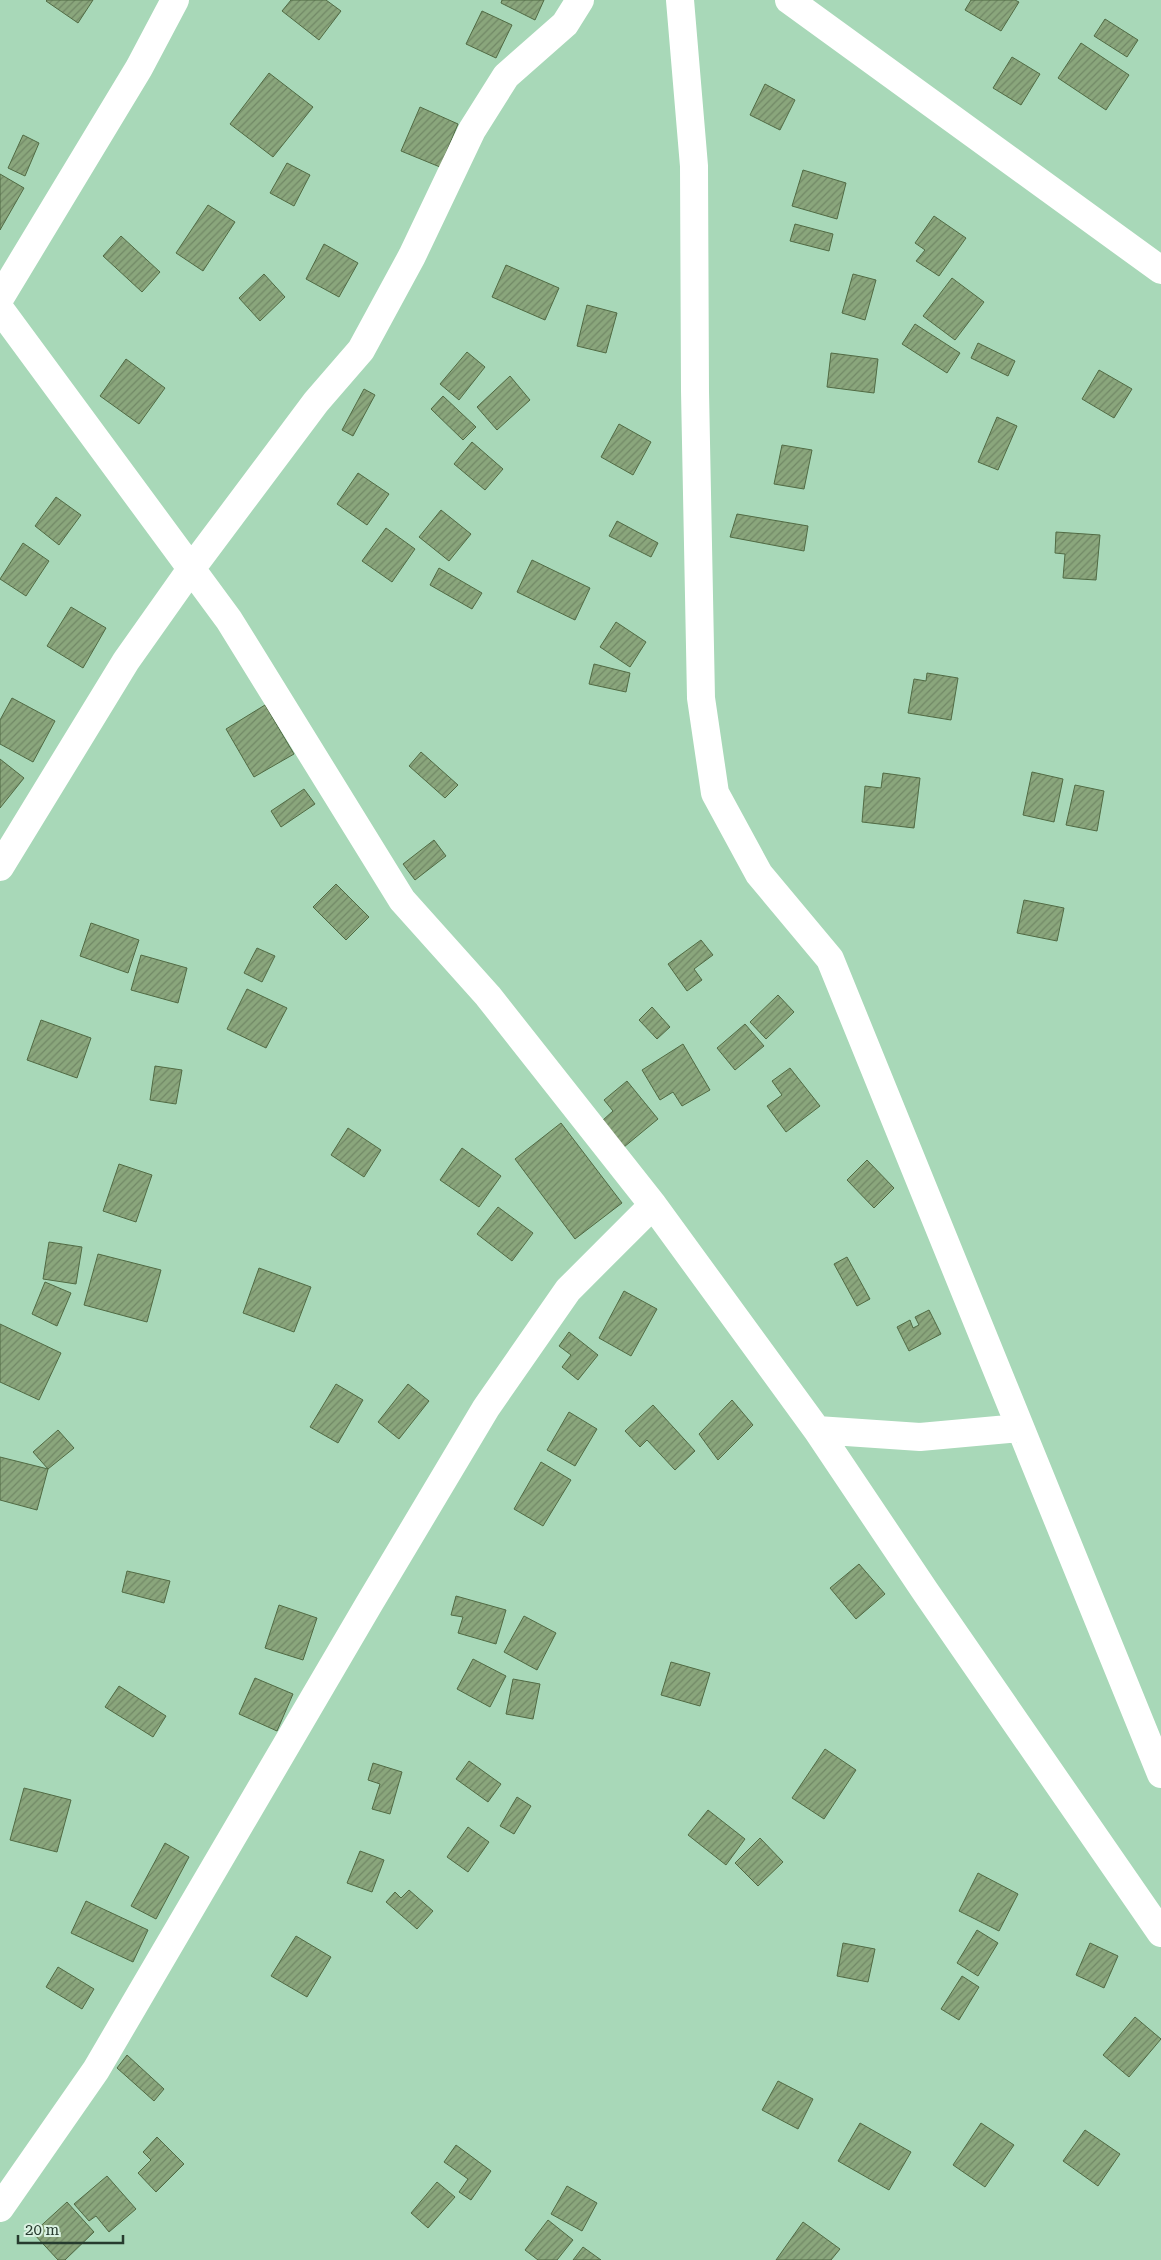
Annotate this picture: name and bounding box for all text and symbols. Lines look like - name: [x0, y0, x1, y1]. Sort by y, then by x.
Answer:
- scale bar: [18, 2212, 122, 2244]
- text: 20 m: [25, 2221, 60, 2239]

